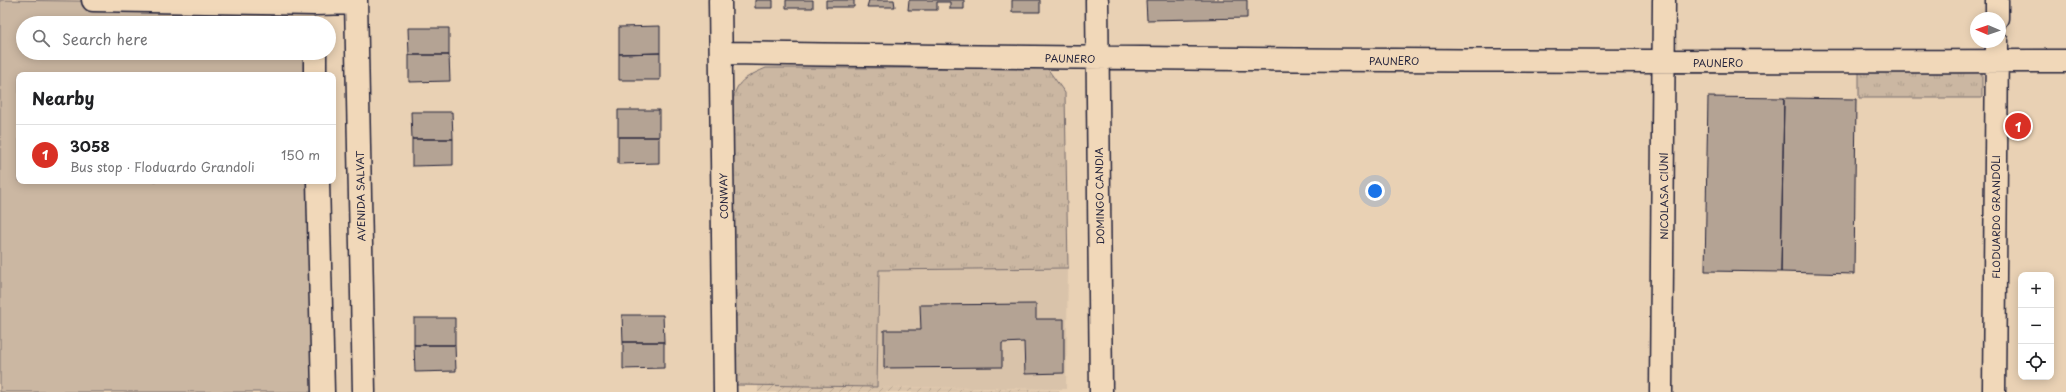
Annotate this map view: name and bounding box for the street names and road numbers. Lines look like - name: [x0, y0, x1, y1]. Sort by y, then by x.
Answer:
- street label: PAUNERO: [1045, 50, 1095, 66]
- street label: PAUNERO: [1369, 53, 1419, 68]
- street label: PAUNERO: [1693, 55, 1743, 70]
- street label: DOMINGO CANDIA: [1091, 147, 1107, 245]
- street label: AVENIDA SALVAT: [352, 150, 368, 241]
- street label: NICOLASA CIUNI: [1656, 152, 1671, 240]
- street label: FLODUARDO GRANDOLI: [1988, 155, 2003, 279]
- street label: CONWAY: [715, 172, 731, 219]

